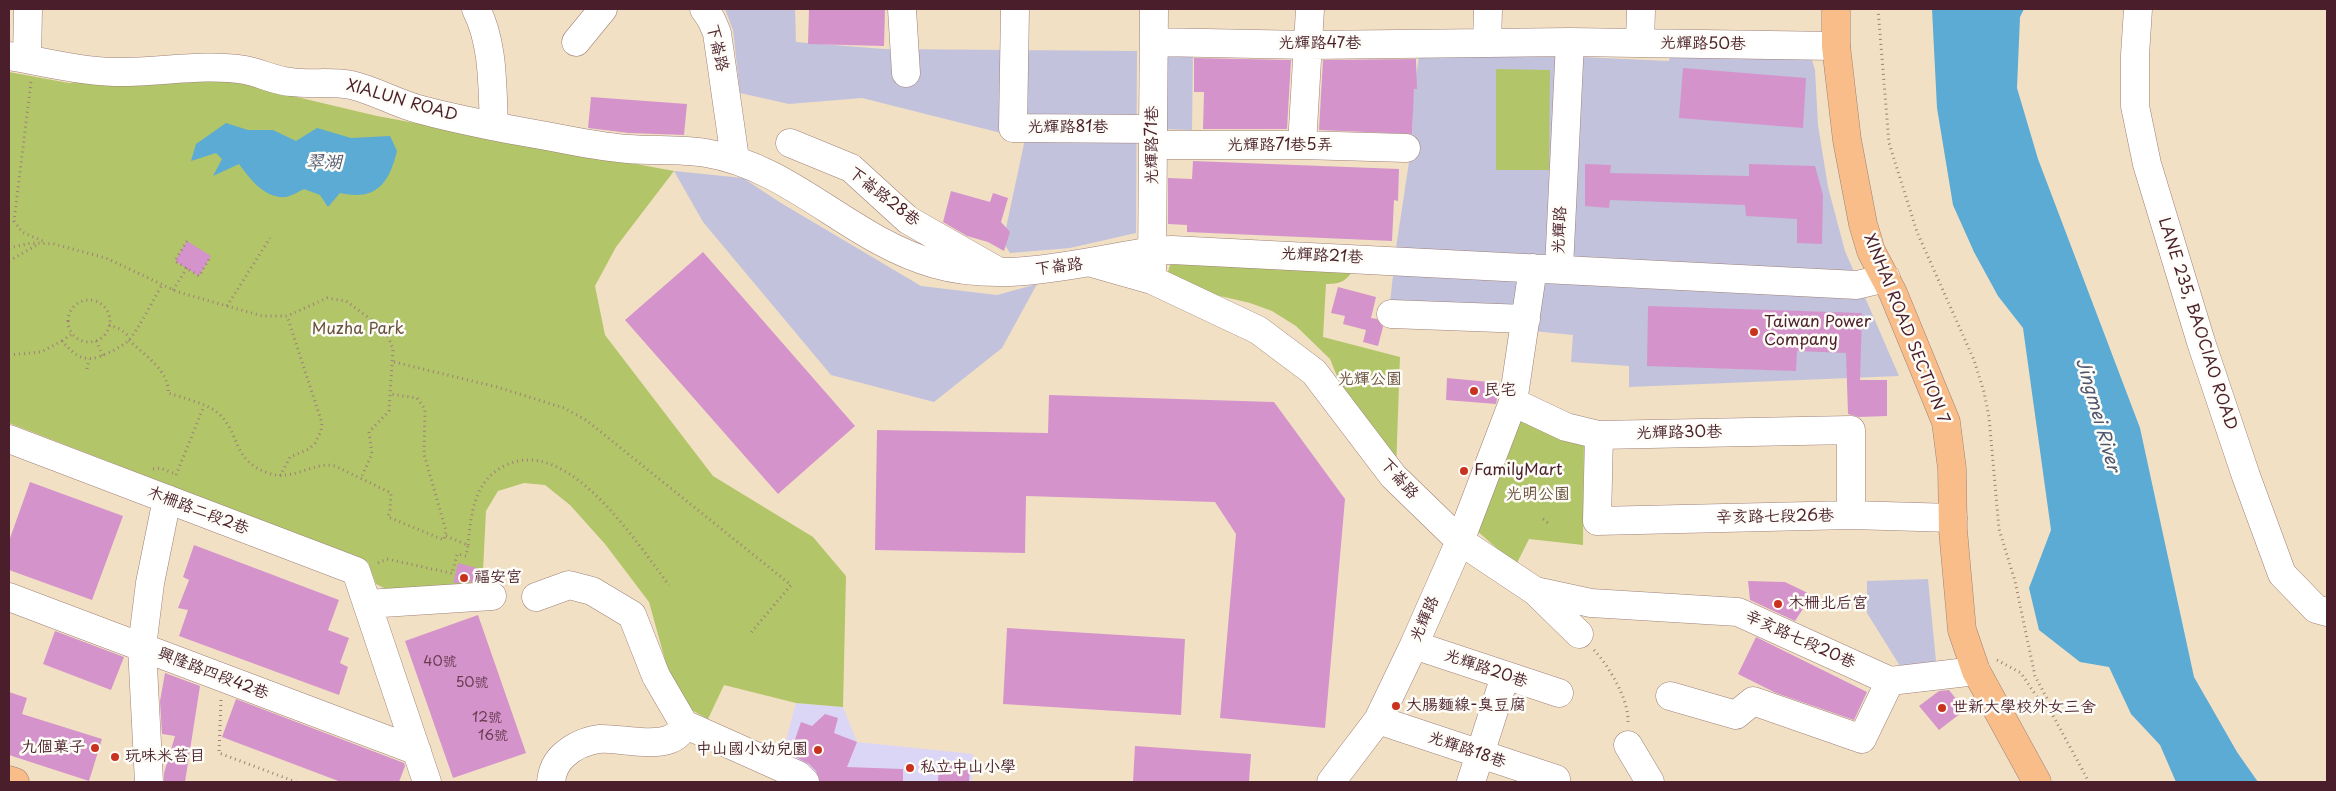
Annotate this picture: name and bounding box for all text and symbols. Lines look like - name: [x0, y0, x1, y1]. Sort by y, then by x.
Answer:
- street label: 下崙路: [702, 22, 732, 74]
- street label: 光輝路47巷: [1279, 34, 1361, 54]
- street label: 光輝路50巷: [1660, 34, 1746, 54]
- street label: XIALUN ROAD: [344, 76, 460, 126]
- street label: 光輝路71巷: [1143, 106, 1163, 184]
- street label: 光輝路81巷: [1027, 118, 1109, 138]
- street label: 光輝路71巷5弄: [1227, 136, 1333, 156]
- water label: 翠湖: [306, 152, 342, 174]
- street label: 下崙路28巷: [844, 163, 924, 231]
- street label: 光輝路: [1549, 206, 1571, 254]
- street label: LANE 235, BAOCIAO ROAD: [2154, 215, 2240, 433]
- street label: XINHAI ROAD SECTION 7: [1859, 231, 1953, 427]
- street label: 光輝路21巷: [1280, 244, 1364, 268]
- street label: 下崙路: [1034, 255, 1084, 279]
- place label: Taiwan Power Company: [1764, 313, 1871, 351]
- park label: Muzha Park: [312, 320, 404, 340]
- marker: Taiwan Power Company: [1748, 326, 1760, 338]
- water label: Jingmei River: [2070, 356, 2124, 474]
- park label: 光輝公園: [1338, 370, 1402, 390]
- place label: 民宅: [1484, 381, 1516, 401]
- marker: 民宅: [1468, 385, 1480, 397]
- street label: 光輝路30巷: [1636, 423, 1722, 443]
- street label: 下崙路: [1376, 455, 1422, 503]
- place label: FamilyMart: [1474, 461, 1562, 481]
- marker: FamilyMart: [1458, 465, 1470, 477]
- street label: 木柵路二段2巷: [144, 483, 252, 539]
- park label: 光明公園: [1506, 485, 1570, 505]
- street label: 辛亥路七段26巷: [1716, 506, 1834, 528]
- place label: 福安宮: [474, 568, 522, 588]
- marker: 福安宮: [458, 572, 470, 584]
- street label: 光輝路: [1406, 593, 1444, 645]
- place label: 木柵北后宮: [1788, 594, 1868, 614]
- marker: 木柵北后宮: [1772, 598, 1784, 610]
- street label: 辛亥路七段20巷: [1742, 607, 1858, 673]
- street label: 興隆路四段42巷: [155, 644, 271, 704]
- street label: 光輝路20巷: [1442, 646, 1530, 692]
- house number: 40號: [423, 654, 457, 670]
- house number: 50號: [455, 675, 489, 691]
- place label: 大腸麵線-臭豆腐: [1406, 696, 1526, 716]
- place label: 世新大學校外女三舍: [1952, 698, 2096, 718]
- marker: 大腸麵線-臭豆腐: [1390, 700, 1402, 712]
- marker: 世新大學校外女三舍: [1936, 702, 1948, 714]
- house number: 12號: [472, 710, 502, 726]
- house number: 16號: [478, 728, 508, 744]
- street label: 光輝路18巷: [1425, 728, 1509, 772]
- place label: 九個菓子: [21, 738, 85, 758]
- place label: 中山國小幼兒園: [696, 740, 808, 760]
- marker: 九個菓子: [89, 742, 101, 754]
- marker: 中山國小幼兒園: [812, 744, 824, 756]
- place label: 玩味米苔目: [125, 747, 205, 767]
- marker: 玩味米苔目: [109, 751, 121, 763]
- place label: 私立中山小學: [920, 758, 1016, 778]
- marker: 私立中山小學: [904, 762, 916, 774]

